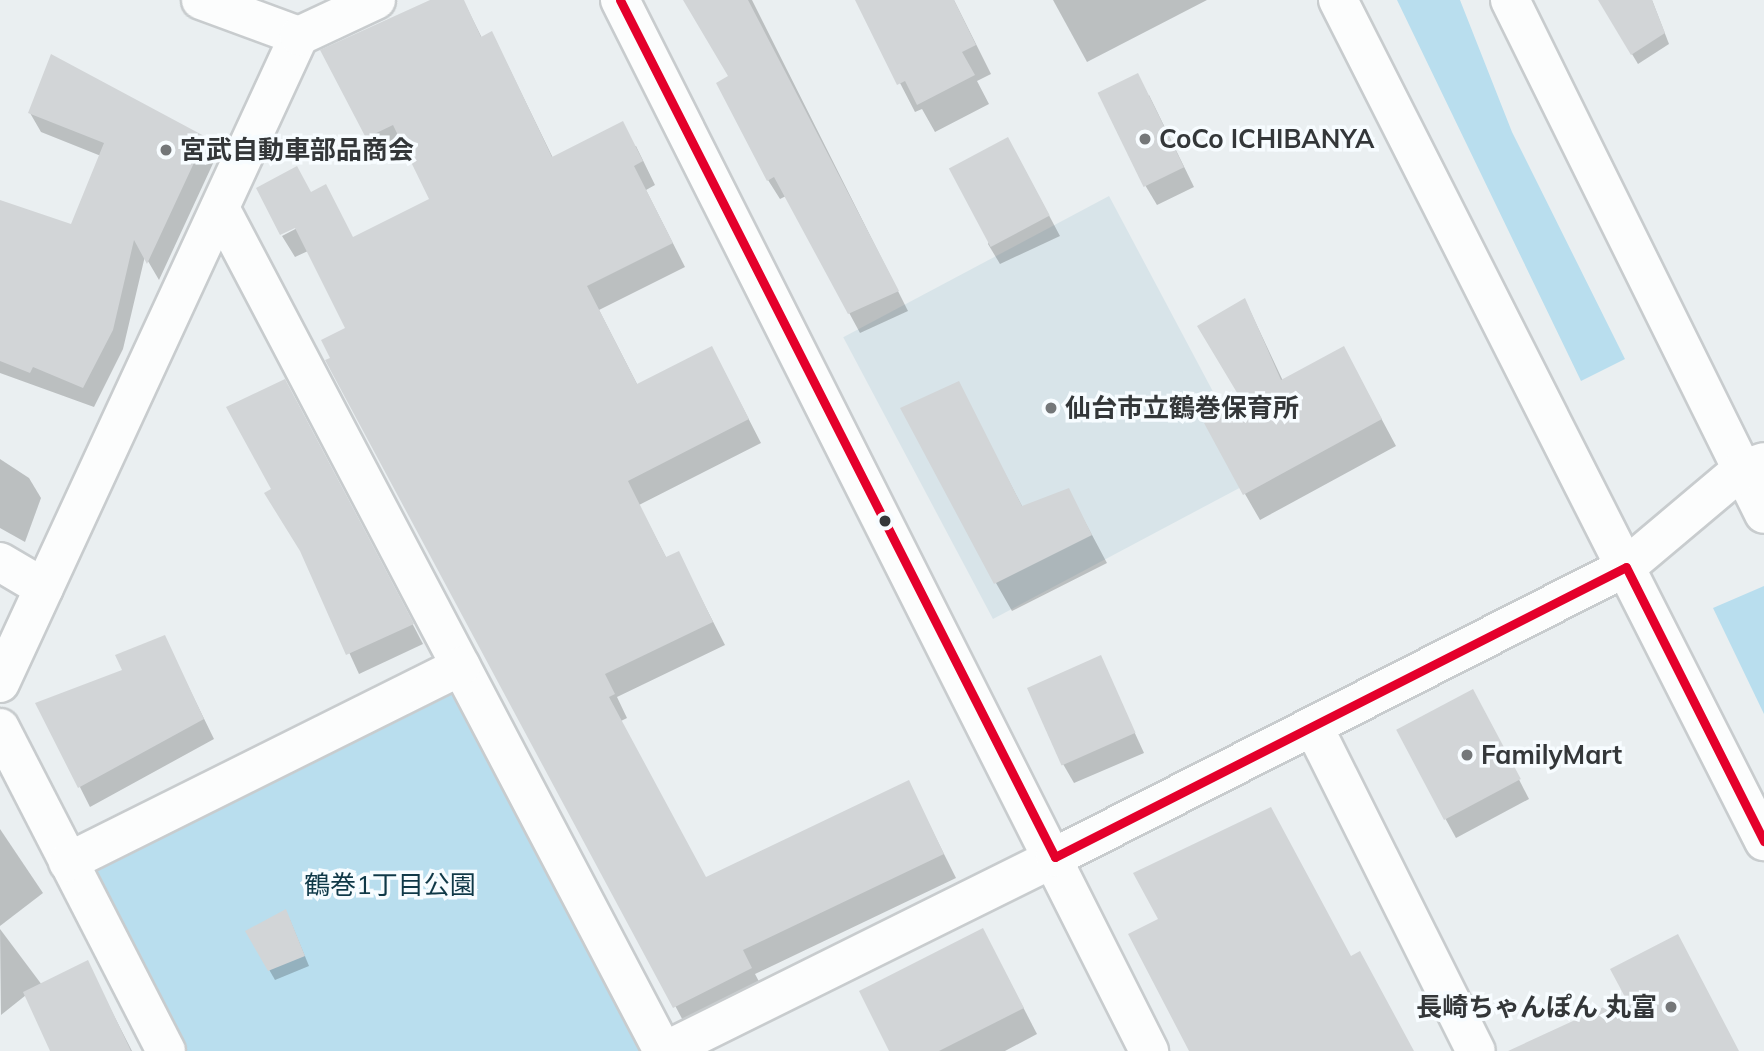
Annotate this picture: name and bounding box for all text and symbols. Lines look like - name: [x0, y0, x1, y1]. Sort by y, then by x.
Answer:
- place label: CoCo ICHIBANYA: [1159, 123, 1375, 155]
- marker: CoCo ICHIBANYA: [1137, 131, 1153, 147]
- place label: 宮武自動車部品商会: [180, 134, 414, 166]
- marker: 宮武自動車部品商会: [158, 142, 174, 158]
- place label: 仙台市立鶴巻保育所: [1065, 392, 1299, 424]
- marker: 仙台市立鶴巻保育所: [1043, 400, 1059, 416]
- unlabelled marker: [878, 514, 892, 528]
- place label: FamilyMart: [1481, 739, 1622, 771]
- marker: FamilyMart: [1459, 747, 1475, 763]
- park label: 鶴巻1丁目公園: [304, 869, 476, 901]
- place label: 長崎ちゃんぽん 丸富: [1416, 991, 1657, 1023]
- marker: 長崎ちゃんぽん 丸富: [1663, 999, 1679, 1015]

